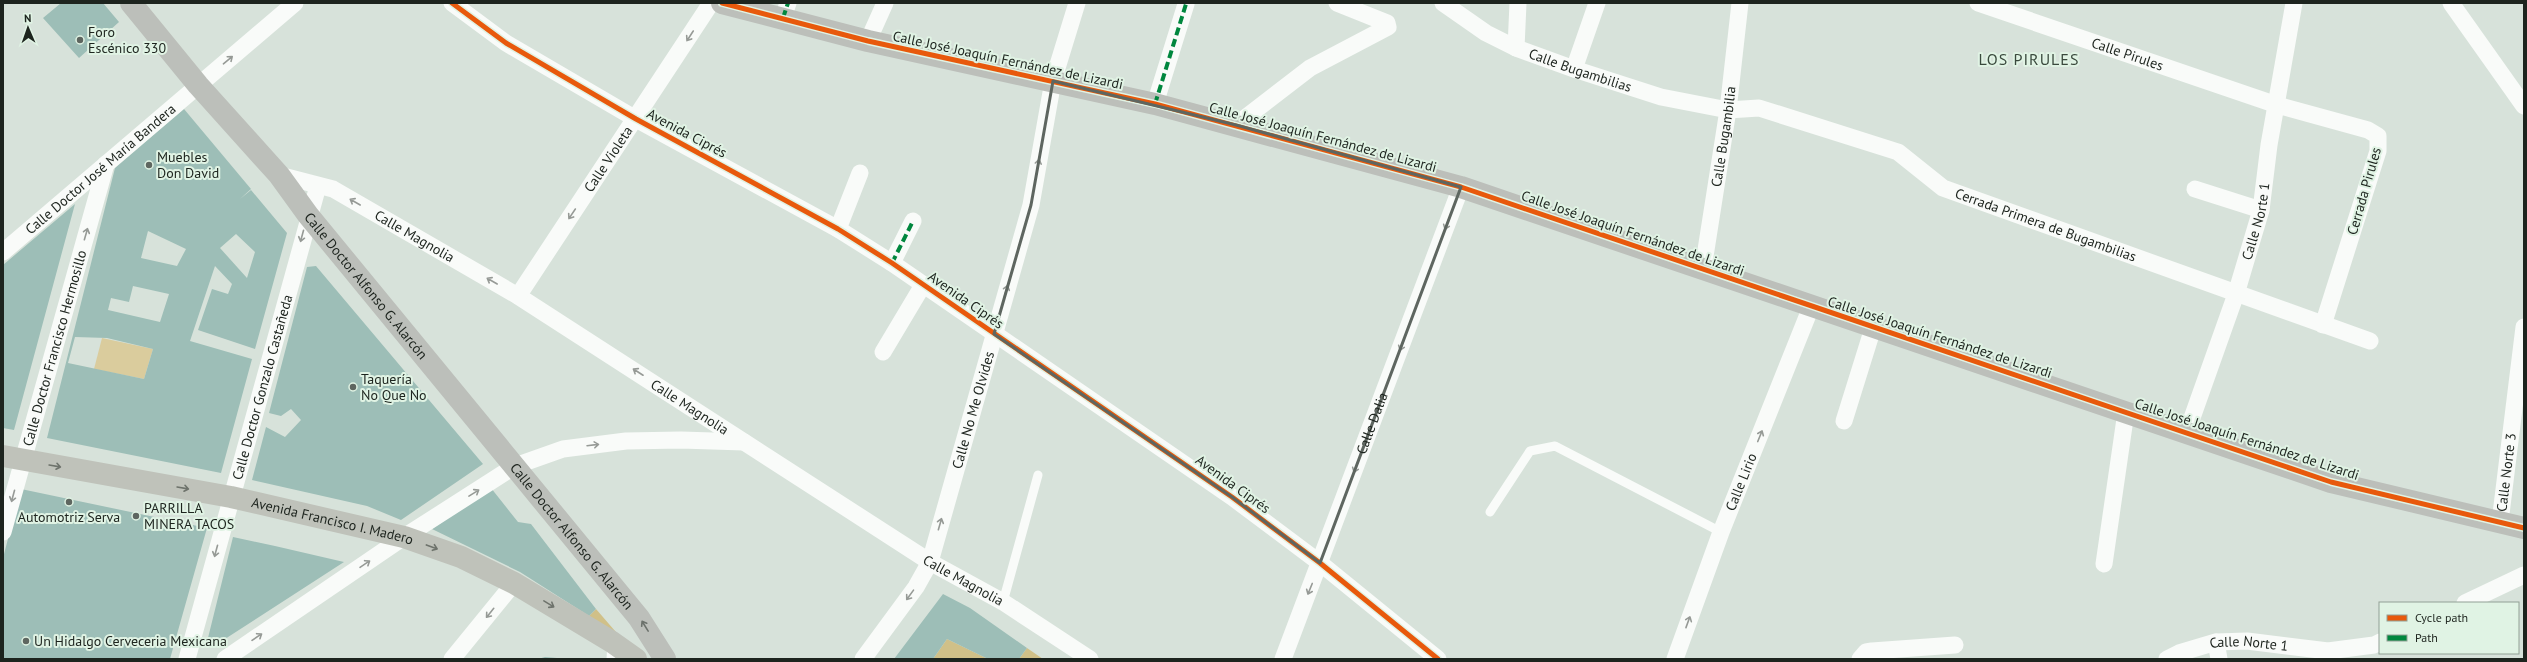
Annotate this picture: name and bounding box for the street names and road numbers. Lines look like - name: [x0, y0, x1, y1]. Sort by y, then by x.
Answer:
- street label: Calle José Joaquín Fernández de Lizardi: [891, 27, 1125, 93]
- street label: Calle Pirules: [2089, 33, 2166, 75]
- street label: Calle Bugambilias: [1526, 44, 1634, 96]
- street label: Calle Bugambilia: [1707, 85, 1740, 188]
- street label: Calle José Joaquín Fernández de Lizardi: [1207, 98, 1439, 176]
- street label: Calle Doctor José María Bandera: [21, 100, 179, 238]
- street label: Avenida Ciprés: [644, 104, 730, 162]
- street label: Calle Violeta: [580, 123, 637, 196]
- street label: Cerrada Pirules: [2343, 145, 2385, 237]
- street label: Calle Norte 1: [2238, 182, 2273, 262]
- street label: Cerrada Primera de Bugambilias: [1953, 184, 2139, 266]
- street label: Calle José Joaquín Fernández de Lizardi: [1519, 186, 1747, 280]
- street label: Calle Magnolia: [371, 206, 458, 266]
- street label: Calle Doctor Alfonso G. Alarcón: [301, 209, 432, 363]
- street label: Calle Doctor Francisco Hermosillo: [18, 248, 90, 448]
- street label: Avenida Ciprés: [925, 267, 1007, 333]
- street label: Calle José Joaquín Fernández de Lizardi: [1826, 292, 2054, 382]
- street label: Calle Doctor Gonzalo Castañeda: [228, 293, 296, 482]
- street label: Calle No Me Olvides: [948, 349, 998, 471]
- street label: Calle Magnolia: [647, 375, 732, 439]
- street label: Calle Dalia: [1352, 390, 1392, 457]
- street label: Calle José Joaquín Fernández de Lizardi: [2133, 394, 2361, 484]
- street label: Calle Norte 3: [2492, 432, 2520, 513]
- street label: Calle Lirio: [1721, 450, 1761, 514]
- street label: Avenida Ciprés: [1192, 451, 1274, 517]
- street label: Calle Doctor Alfonso G. Alarcón: [506, 459, 637, 613]
- street label: Avenida Francisco I. Madero: [250, 493, 416, 549]
- street label: Calle Magnolia: [920, 551, 1007, 610]
- street label: Calle Norte 1: [2207, 632, 2289, 655]

